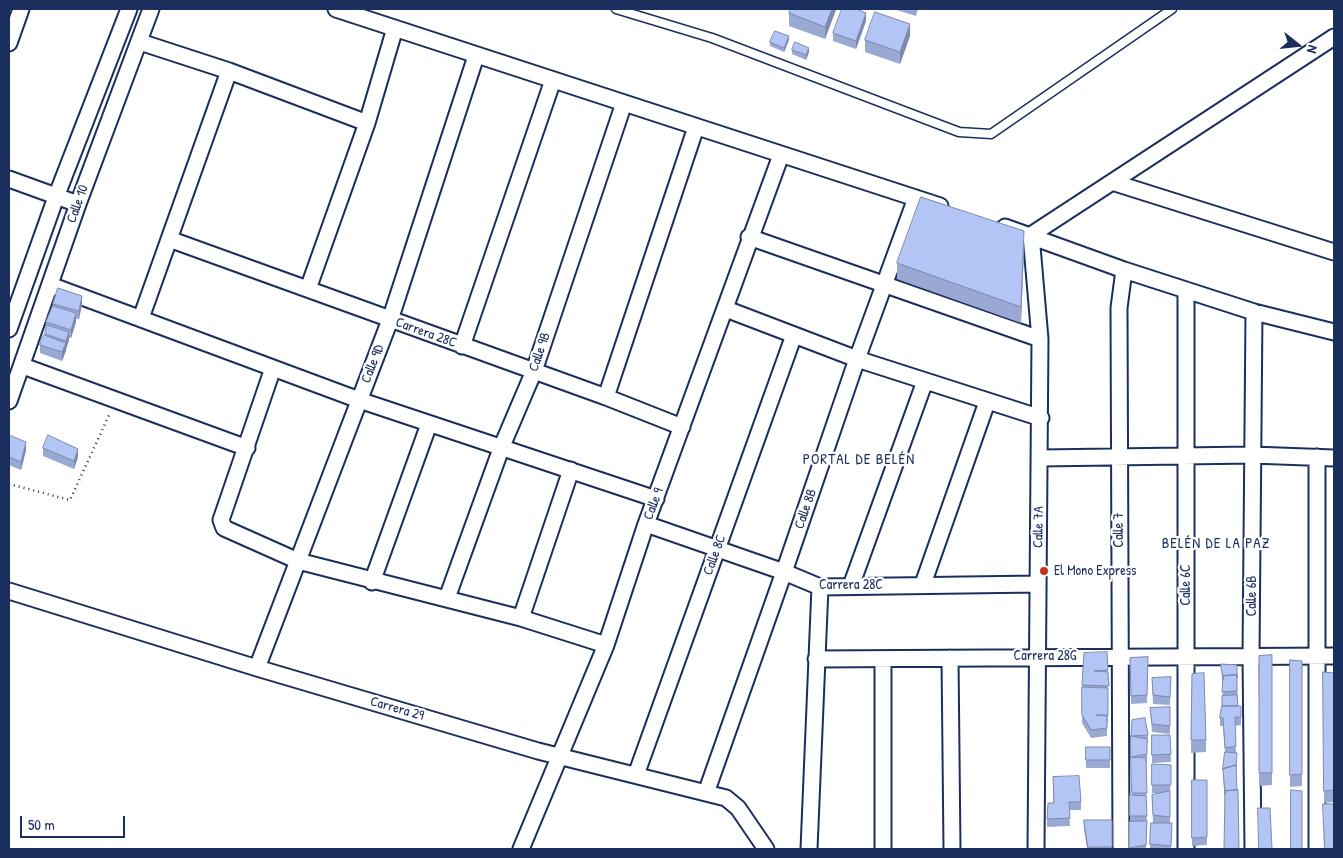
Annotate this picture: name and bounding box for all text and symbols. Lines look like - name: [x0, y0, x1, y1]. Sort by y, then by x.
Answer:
- north arrow: [1273, 20, 1323, 70]
- text: N: [1303, 43, 1323, 55]
- street label: Calle 10: [63, 183, 93, 225]
- street label: Carrera 28C: [393, 314, 459, 352]
- street label: Calle 9B: [526, 330, 554, 374]
- street label: Calle 9D: [358, 342, 388, 386]
- district label: PORTAL DE BELÉN: [801, 451, 917, 469]
- street label: Calle 9: [640, 486, 668, 522]
- street label: Calle 8B: [791, 487, 821, 531]
- street label: Calle 7A: [1030, 506, 1048, 548]
- street label: Calle 7: [1111, 513, 1127, 547]
- street label: Calle 8C: [700, 533, 730, 577]
- district label: BELÉN DE LA PAZ: [1160, 535, 1272, 553]
- place label: El Mono Express: [1054, 563, 1136, 579]
- street label: Calle 6C: [1178, 564, 1194, 606]
- marker: El Mono Express: [1038, 565, 1050, 577]
- street label: Calle 6B: [1244, 576, 1260, 616]
- street label: Carrera 28C: [819, 577, 883, 593]
- street label: Carrera 28G: [1014, 648, 1076, 664]
- street label: Carrera 29: [368, 693, 426, 725]
- scale bar: [22, 806, 128, 838]
- text: 50 m: [28, 814, 55, 835]

